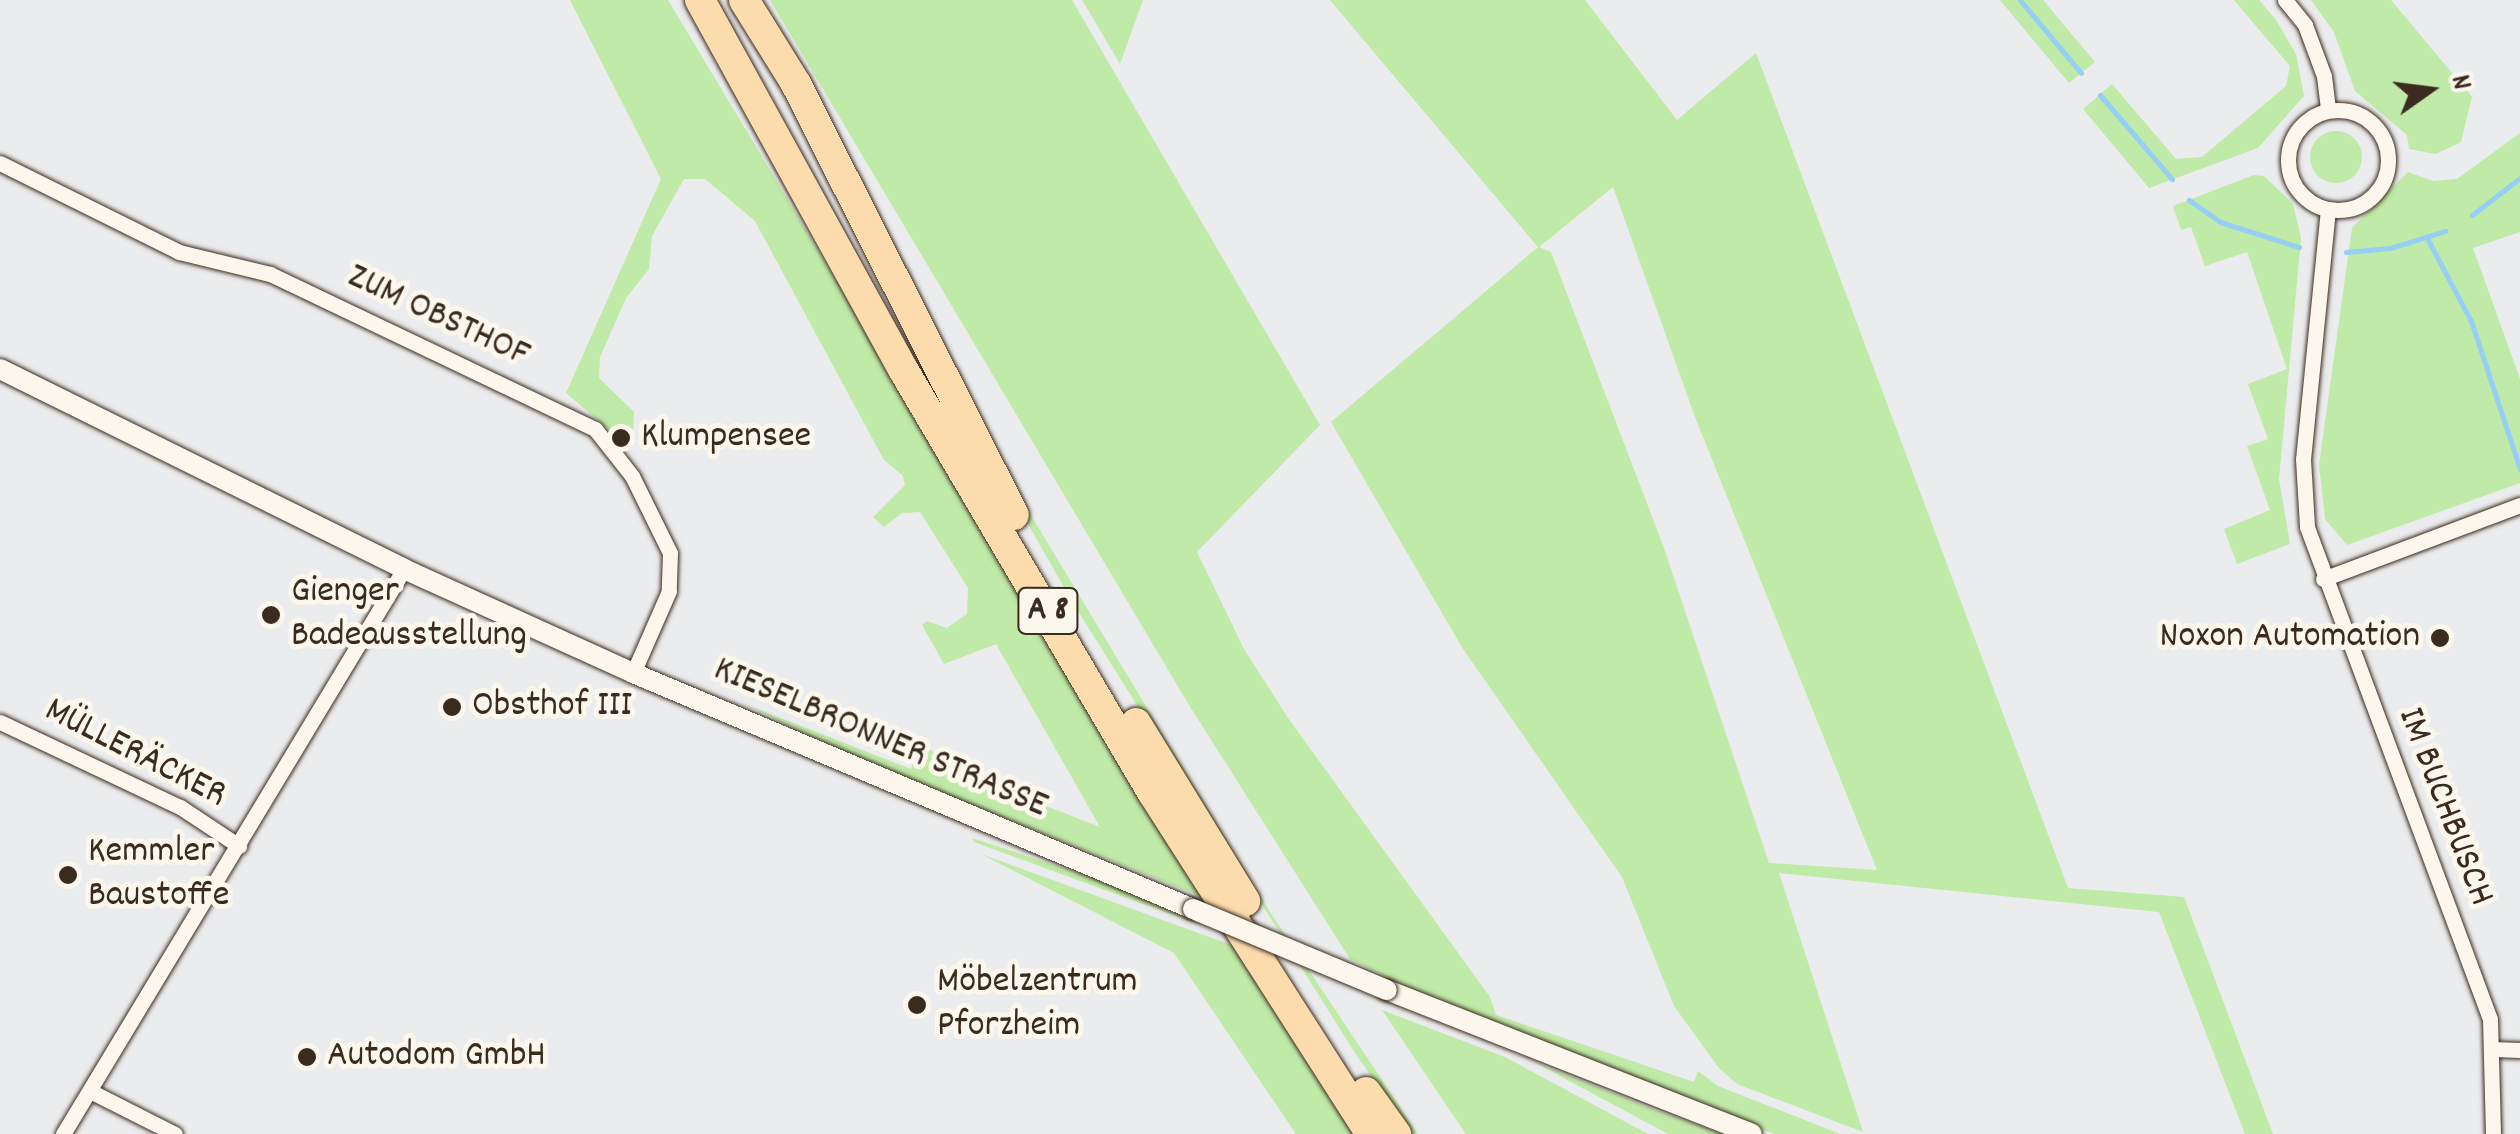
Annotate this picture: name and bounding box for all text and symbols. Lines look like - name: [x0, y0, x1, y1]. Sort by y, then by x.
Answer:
- north arrow: [2380, 40, 2480, 140]
- text: N: [2438, 71, 2480, 94]
- street label: ZUM OBSTHOF: [340, 255, 536, 379]
- place label: Klumpensee: [641, 415, 811, 461]
- marker: Klumpensee: [610, 427, 632, 449]
- place label: Gienger Badeausstellung: [291, 570, 527, 659]
- road number: A 8: [1016, 581, 1080, 641]
- marker: Gienger Badeausstellung: [260, 604, 282, 626]
- place label: Noxon Automation: [2160, 615, 2420, 661]
- marker: Noxon Automation: [2429, 627, 2451, 649]
- street label: KIESELBRONNER STRASSE: [706, 648, 1054, 830]
- place label: Obsthof III: [472, 684, 632, 730]
- street label: MÜLLERÄCKER: [36, 689, 234, 819]
- marker: Obsthof III: [441, 696, 463, 718]
- street label: IM BUCHBUSCH: [2385, 701, 2503, 913]
- place label: Kemmler Baustoffe: [88, 830, 230, 919]
- marker: Kemmler Baustoffe: [57, 864, 79, 886]
- place label: Möbelzentrum Pforzheim: [937, 960, 1138, 1050]
- marker: Möbelzentrum Pforzheim: [906, 994, 928, 1016]
- place label: Autodom GmbH: [327, 1034, 546, 1080]
- marker: Autodom GmbH: [296, 1046, 318, 1068]

